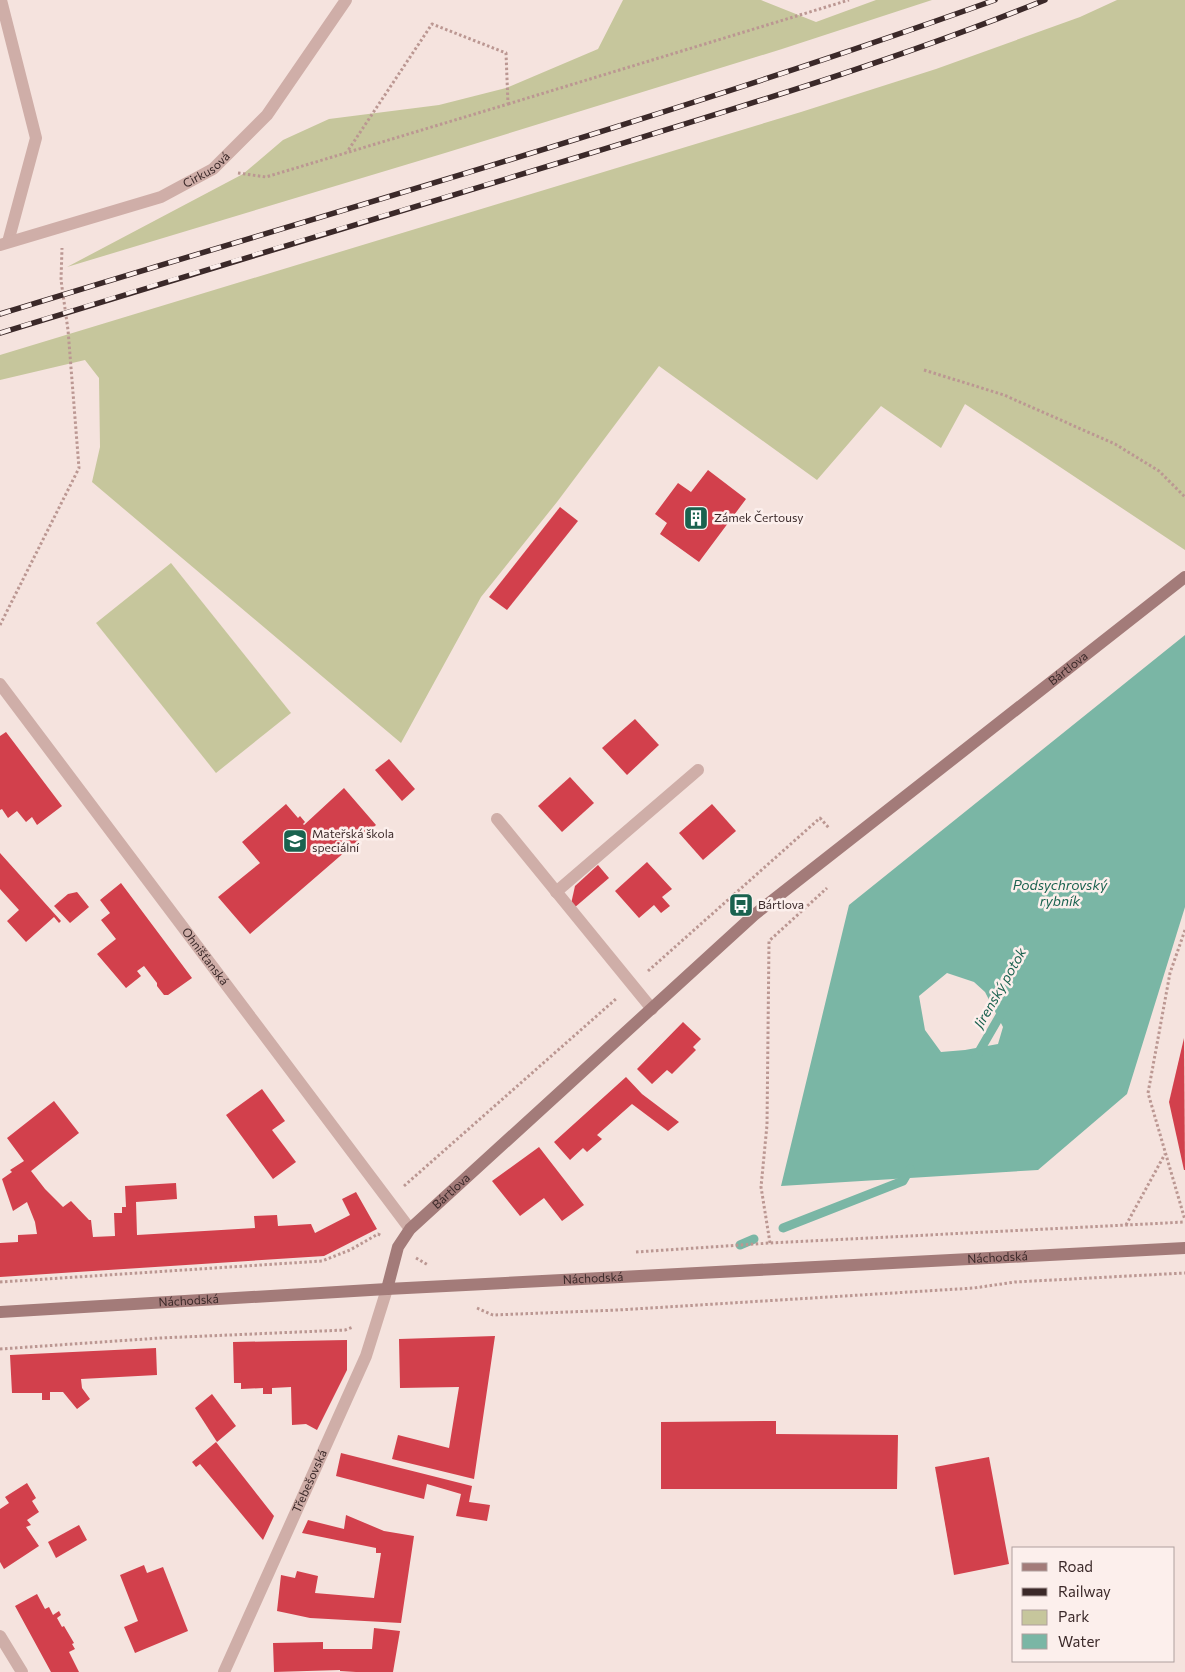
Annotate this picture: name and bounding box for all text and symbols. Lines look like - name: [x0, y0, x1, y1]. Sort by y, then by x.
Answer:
- street label: Cirkusová: [180, 149, 232, 190]
- building icon: Zámek Čertousy: [683, 505, 709, 531]
- place label: Zámek Čertousy: [714, 510, 803, 524]
- street label: Bártlova: [1045, 648, 1090, 688]
- place label: Mateřská škola speciální: [312, 826, 394, 854]
- school or university icon: Mateřská škola speciální: [282, 828, 308, 854]
- water label: Podsychrovský rybník: [1013, 876, 1108, 909]
- bus stop icon: Bártlova: [728, 892, 754, 918]
- place label: Bártlova: [758, 897, 804, 911]
- street label: Ohnišťanská: [180, 924, 232, 987]
- water label: Jirenský potok: [969, 944, 1030, 1033]
- street label: Bártlova: [429, 1170, 472, 1211]
- street label: Náchodská: [967, 1248, 1028, 1265]
- street label: Náchodská: [562, 1269, 624, 1286]
- street label: Náchodská: [158, 1291, 219, 1309]
- street label: Třebešovská: [288, 1447, 329, 1515]
- legend: [1012, 1547, 1175, 1662]
- text: Road: [1058, 1557, 1093, 1575]
- text: Railway: [1058, 1582, 1111, 1600]
- text: Park: [1058, 1607, 1089, 1625]
- text: Water: [1058, 1632, 1100, 1650]

